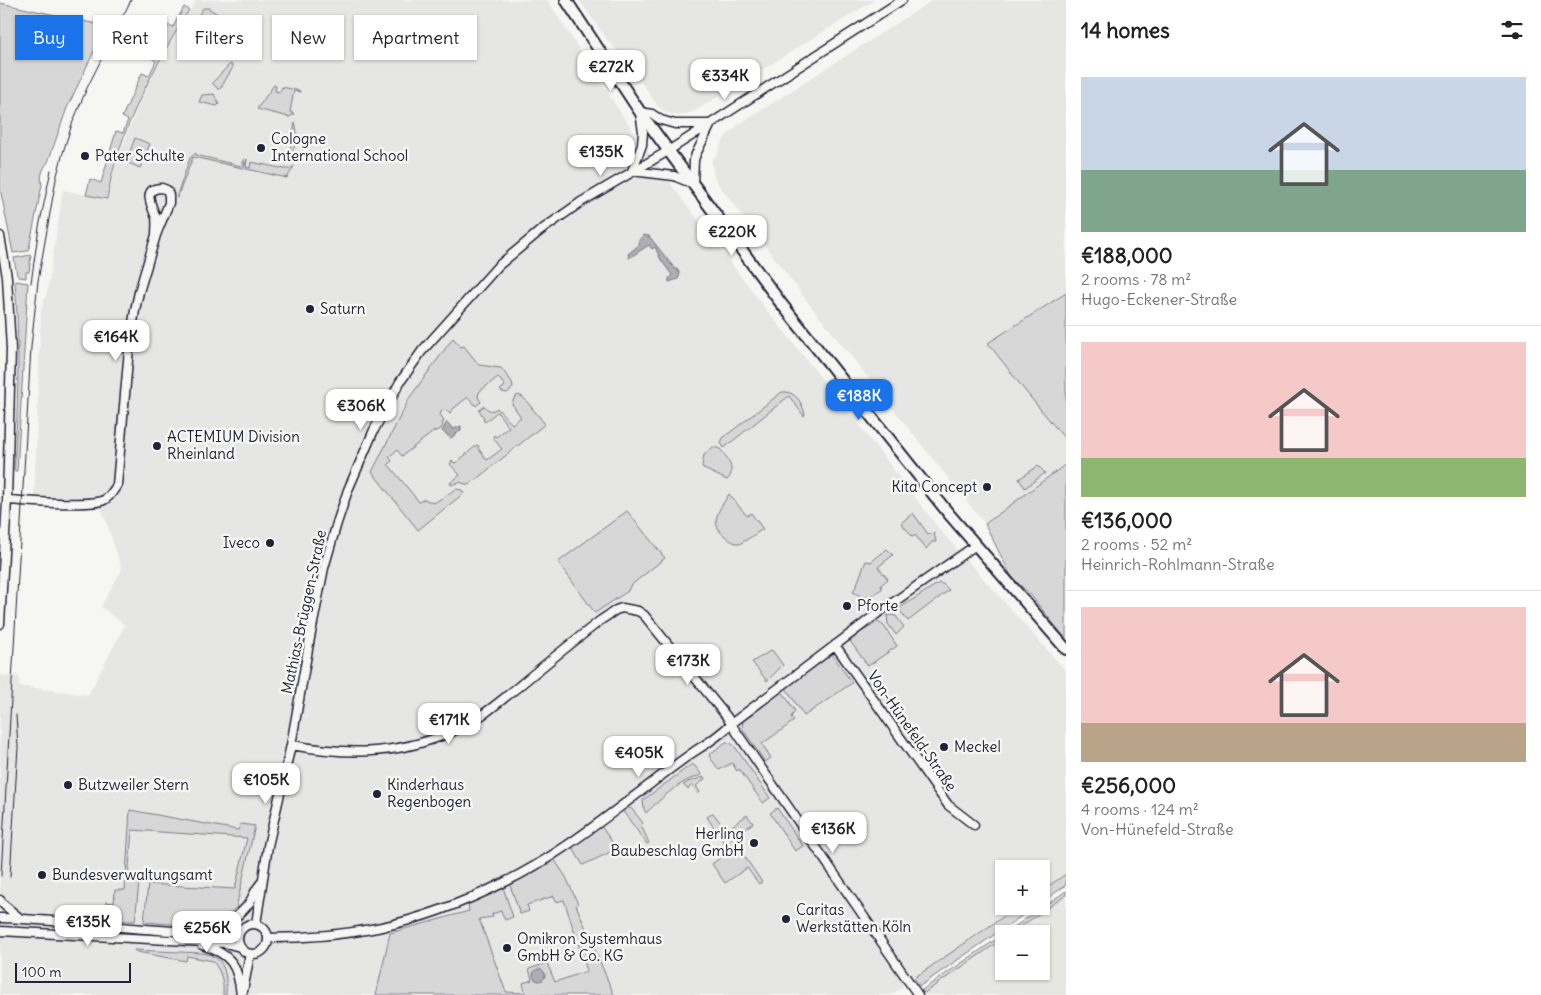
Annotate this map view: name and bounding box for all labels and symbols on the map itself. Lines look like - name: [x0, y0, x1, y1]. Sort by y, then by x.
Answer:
- pin: €272K: [576, 49, 646, 92]
- pin: €334K: [690, 58, 760, 101]
- place label: Cologne International School: [271, 129, 408, 165]
- pin: €135K: [566, 134, 636, 177]
- marker: Cologne International School: [255, 142, 267, 154]
- place label: Pater Schulte: [95, 146, 185, 165]
- marker: Pater Schulte: [79, 150, 91, 162]
- pin: €220K: [697, 214, 767, 257]
- place label: Saturn: [320, 299, 366, 318]
- marker: Saturn: [304, 303, 316, 315]
- pin: €164K: [81, 320, 151, 362]
- pin: €188K: [824, 378, 894, 421]
- pin: €306K: [326, 388, 396, 431]
- place label: ACTEMIUM Division Rheinland: [167, 427, 300, 463]
- marker: ACTEMIUM Division Rheinland: [151, 440, 163, 452]
- place label: Kita Concept: [891, 477, 977, 496]
- marker: Kita Concept: [981, 481, 993, 493]
- street label: Mathias-Brüggen-Straße: [277, 528, 330, 696]
- place label: Iveco: [223, 533, 260, 552]
- marker: Iveco: [264, 537, 276, 549]
- place label: Pforte: [857, 596, 898, 615]
- marker: Pforte: [841, 600, 853, 612]
- pin: €173K: [653, 644, 723, 686]
- street label: Von-Hünefeld-Straße: [864, 667, 961, 795]
- pin: €171K: [414, 702, 484, 745]
- pin: €405K: [604, 736, 674, 778]
- place label: Meckel: [954, 737, 1001, 756]
- marker: Meckel: [938, 741, 950, 753]
- pin: €105K: [231, 762, 301, 805]
- place label: Butzweiler Stern: [78, 775, 189, 794]
- place label: Kinderhaus Regenbogen: [387, 775, 472, 811]
- marker: Butzweiler Stern: [62, 779, 74, 791]
- marker: Kinderhaus Regenbogen: [371, 788, 383, 800]
- pin: €136K: [798, 812, 868, 854]
- place label: Herling Baubeschlag GmbH: [611, 824, 744, 860]
- marker: Herling Baubeschlag GmbH: [748, 837, 760, 849]
- place label: Bundesverwaltungsamt: [52, 865, 212, 884]
- marker: Bundesverwaltungsamt: [36, 869, 48, 881]
- place label: Caritas Werkstätten Köln: [796, 900, 912, 936]
- pin: €135K: [53, 904, 123, 947]
- pin: €256K: [172, 910, 242, 953]
- marker: Caritas Werkstätten Köln: [780, 913, 792, 925]
- place label: Omikron Systemhaus GmbH & Co. KG: [517, 929, 662, 965]
- marker: Omikron Systemhaus GmbH & Co. KG: [501, 942, 513, 954]
- scale bar: [15, 960, 131, 983]

